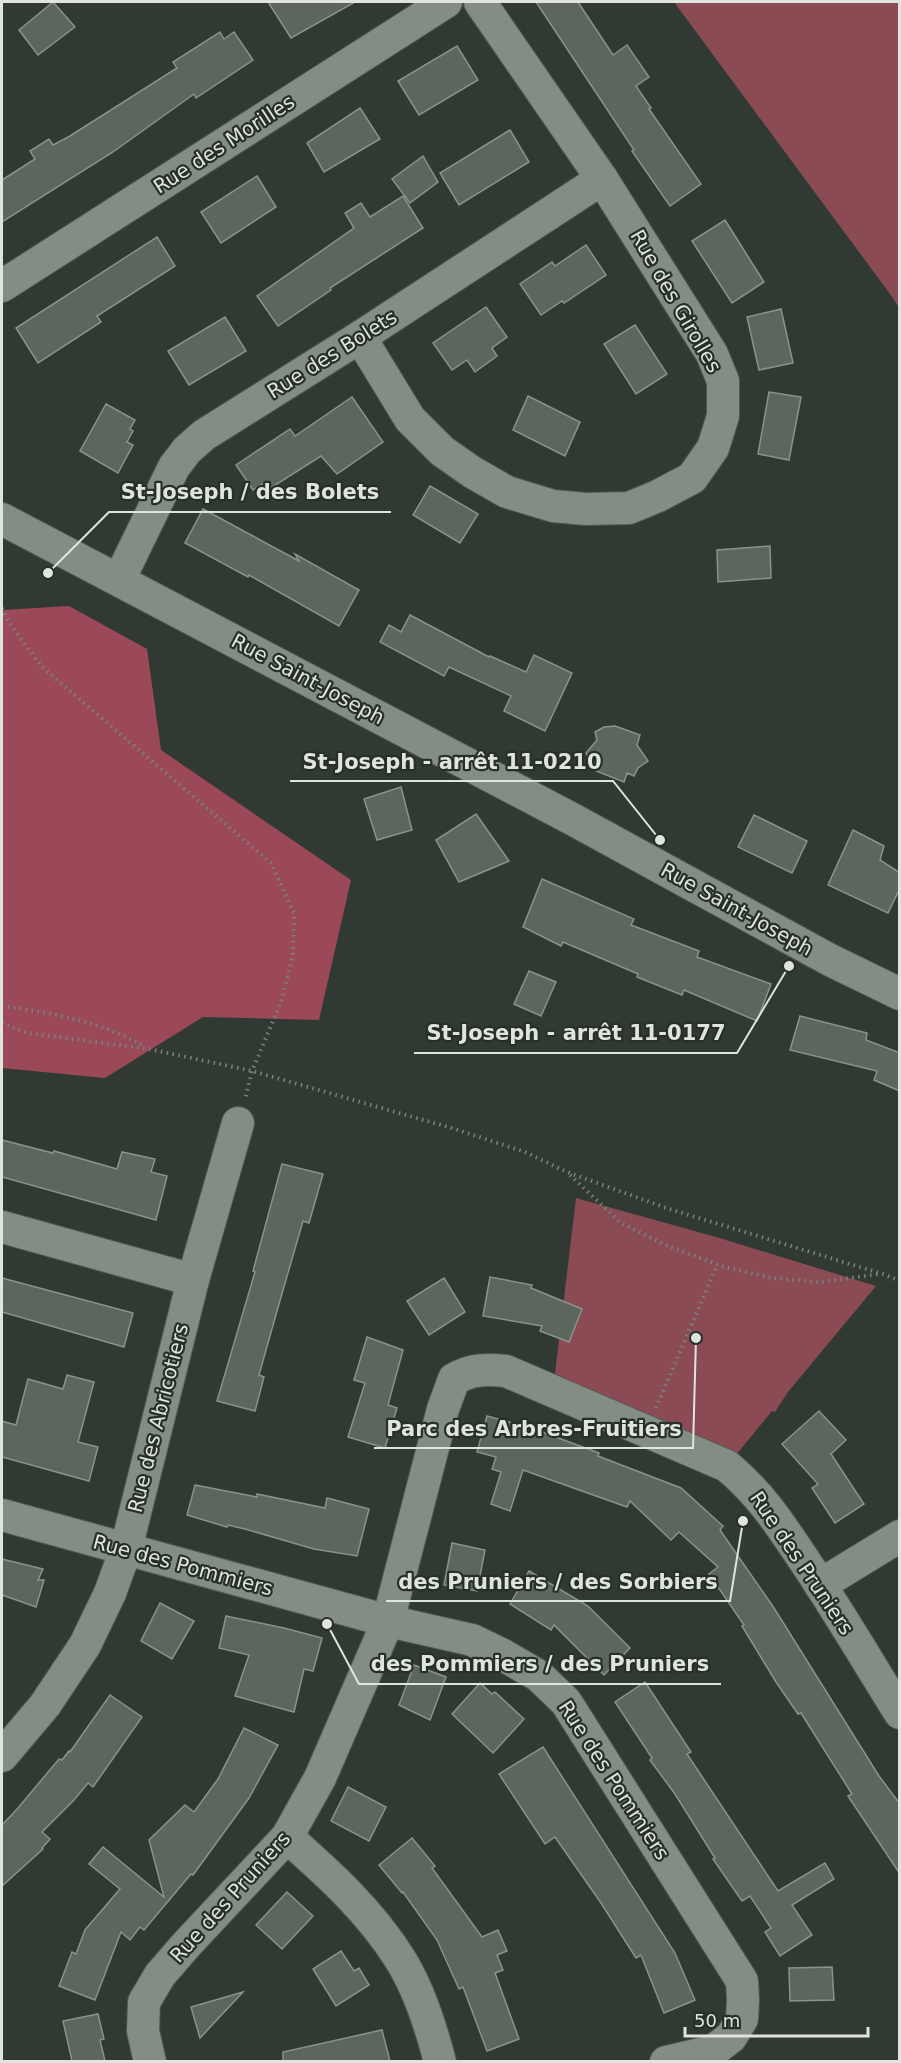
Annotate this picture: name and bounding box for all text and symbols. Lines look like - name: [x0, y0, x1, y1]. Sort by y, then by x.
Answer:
- street label: Rue des Morilles: [149, 89, 299, 199]
- street label: Rue des Girolles: [625, 225, 727, 377]
- street label: Rue des Bolets: [263, 305, 401, 403]
- callout: St-Joseph / des Bolets: [109, 473, 391, 512]
- text: St-Joseph / des Bolets: [121, 480, 379, 504]
- street label: Rue Saint-Joseph: [227, 629, 389, 729]
- callout: St-Joseph - arrêt 11-0210: [290, 742, 613, 781]
- text: St-Joseph - arrêt 11-0210: [302, 750, 602, 774]
- street label: Rue Saint-Joseph: [657, 857, 817, 961]
- callout: St-Joseph - arrêt 11-0177: [414, 1014, 737, 1053]
- text: St-Joseph - arrêt 11-0177: [426, 1021, 726, 1045]
- street label: Rue des Abricotiers: [123, 1321, 193, 1515]
- callout: Parc des Arbres-Fruitiers: [374, 1409, 693, 1448]
- text: Parc des Arbres-Fruitiers: [386, 1417, 682, 1441]
- street label: Rue des Pruniers: [745, 1487, 859, 1639]
- street label: Rue des Pommiers: [90, 1529, 276, 1601]
- callout: des Pruniers / des Sorbiers: [386, 1562, 730, 1601]
- text: des Pruniers / des Sorbiers: [398, 1570, 718, 1594]
- callout: des Pommiers / des Pruniers: [359, 1645, 721, 1684]
- text: des Pommiers / des Pruniers: [371, 1652, 709, 1676]
- street label: Rue des Pommiers: [554, 1696, 674, 1864]
- street label: Rue des Pruniers: [165, 1827, 295, 1967]
- scale bar: [685, 2000, 868, 2038]
- text: 50 m: [694, 2010, 740, 2031]

